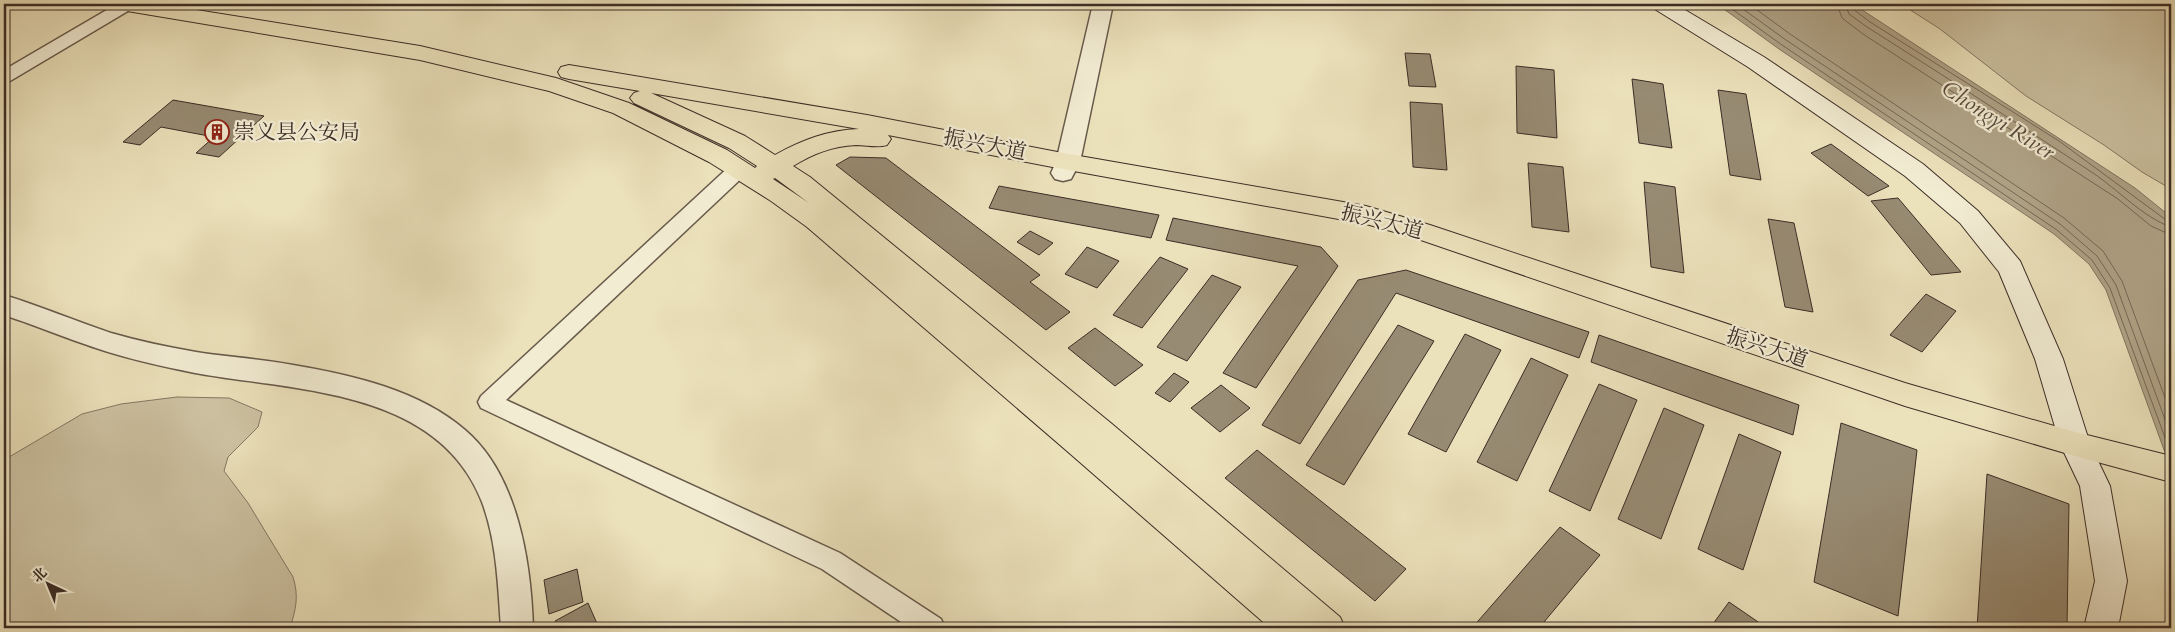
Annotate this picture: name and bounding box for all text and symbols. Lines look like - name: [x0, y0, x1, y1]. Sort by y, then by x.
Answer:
- water label: Chongyi River: [1936, 73, 2061, 167]
- place label: 崇义县公安局: [234, 118, 360, 147]
- building icon: 崇义县公安局: [204, 119, 230, 145]
- street label: 振兴大道: [941, 123, 1029, 167]
- street label: 振兴大道: [1338, 198, 1426, 246]
- street label: 振兴大道: [1723, 321, 1811, 375]
- north arrow: [22, 560, 72, 610]
- text: 北: [28, 563, 51, 587]

